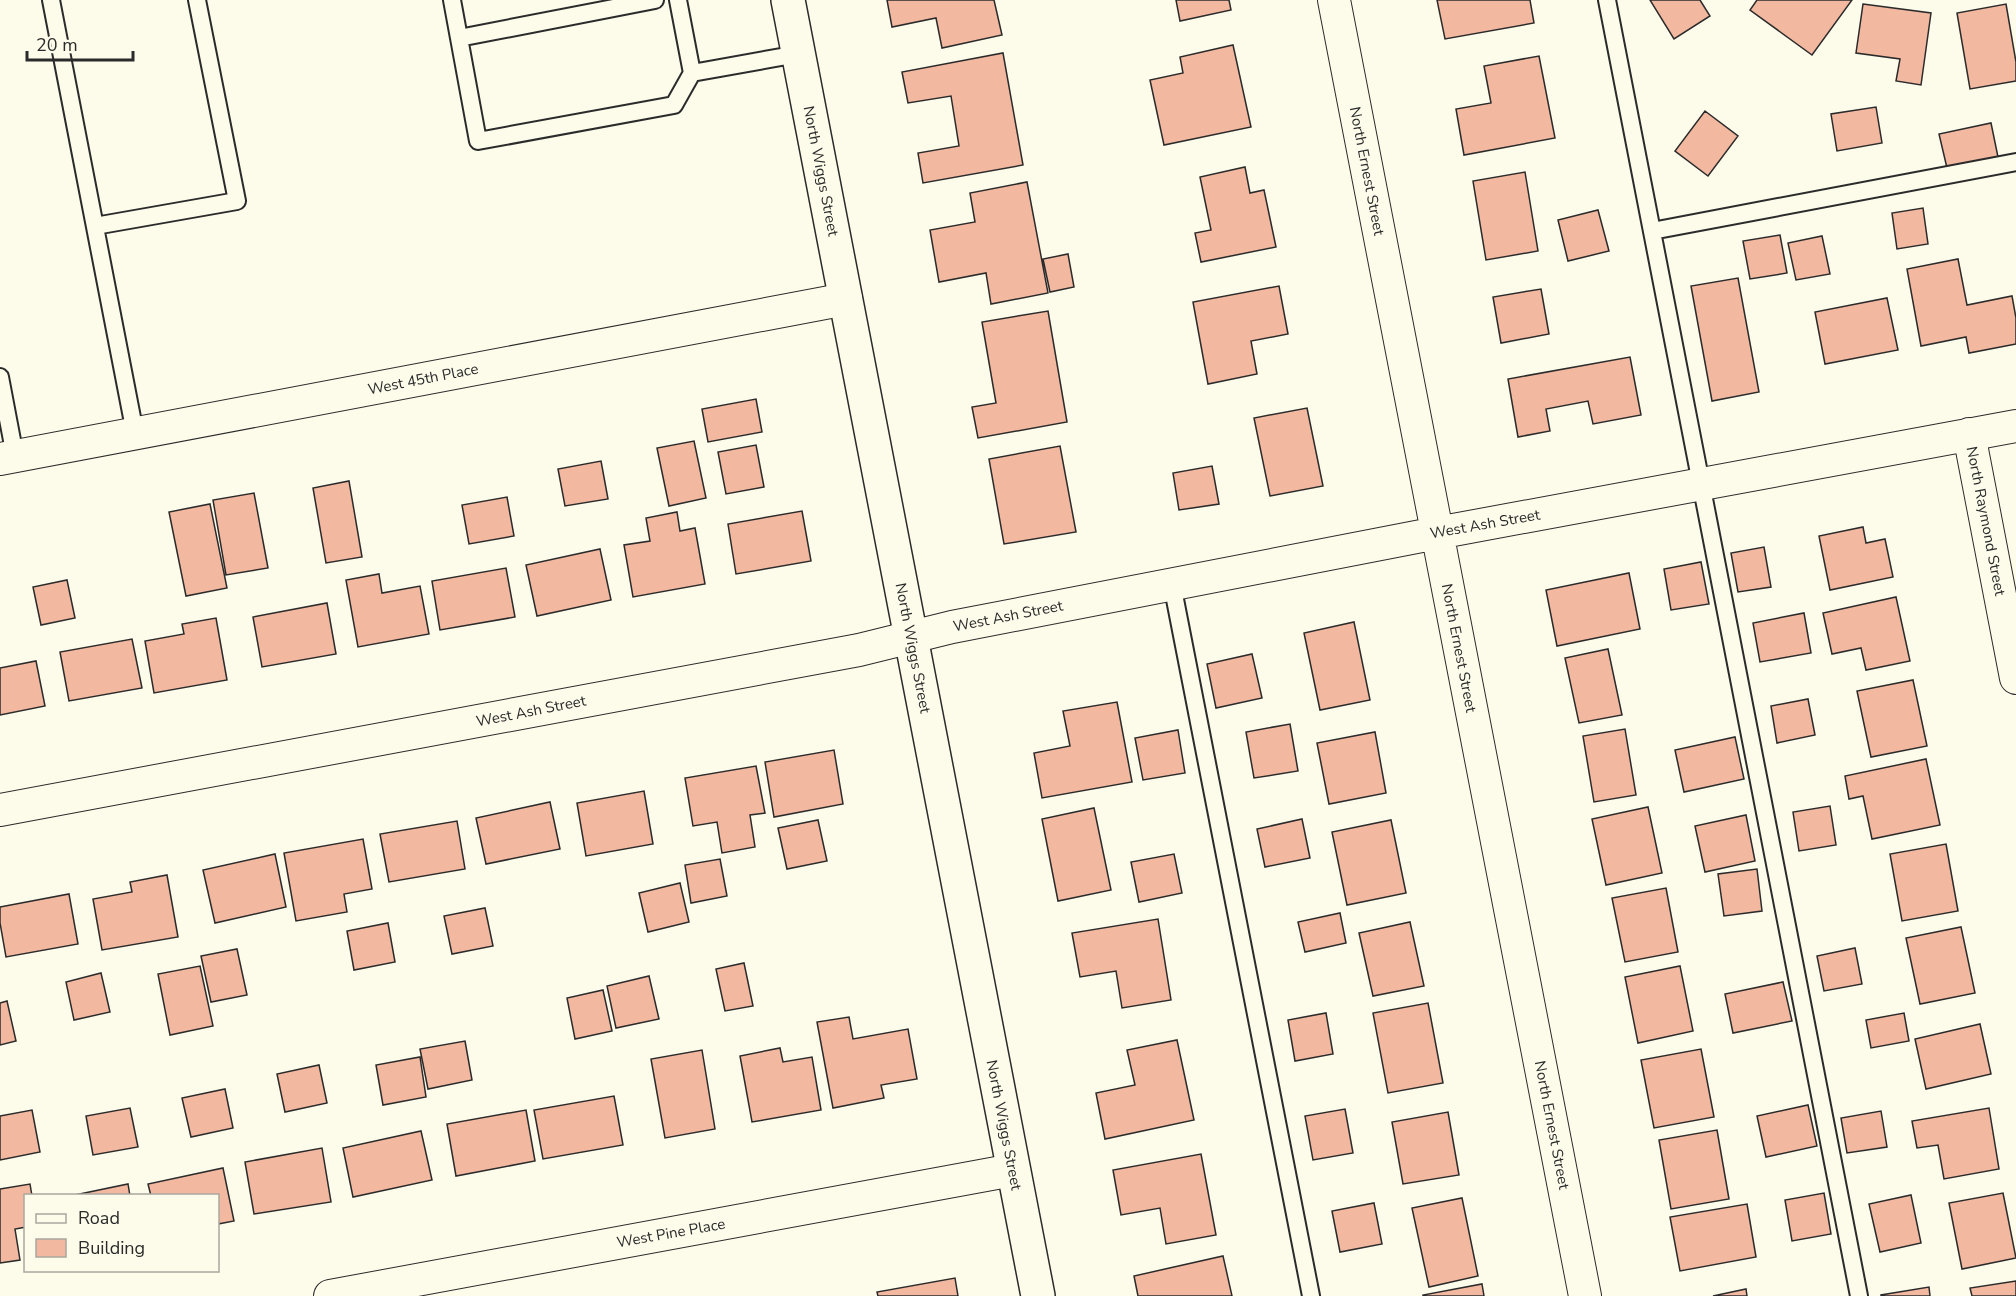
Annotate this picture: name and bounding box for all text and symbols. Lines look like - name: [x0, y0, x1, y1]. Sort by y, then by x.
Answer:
- scale bar: [27, 24, 134, 62]
- text: 20 m: [36, 33, 78, 57]
- street label: North Wiggs Street: [799, 104, 844, 239]
- street label: North Ernest Street: [1345, 105, 1389, 238]
- street label: West 45th Place: [366, 358, 480, 400]
- street label: North Raymond Street: [1962, 445, 2010, 598]
- street label: West Ash Street: [1428, 504, 1542, 544]
- street label: North Wiggs Street: [891, 581, 936, 716]
- street label: North Ernest Street: [1437, 582, 1481, 715]
- street label: West Ash Street: [952, 595, 1065, 636]
- street label: West Ash Street: [475, 690, 588, 731]
- street label: North Wiggs Street: [982, 1058, 1027, 1193]
- street label: North Ernest Street: [1530, 1059, 1574, 1192]
- legend: [24, 1194, 219, 1272]
- text: Road: [78, 1206, 120, 1230]
- street label: West Pine Place: [615, 1214, 727, 1252]
- text: Building: [78, 1236, 145, 1260]

